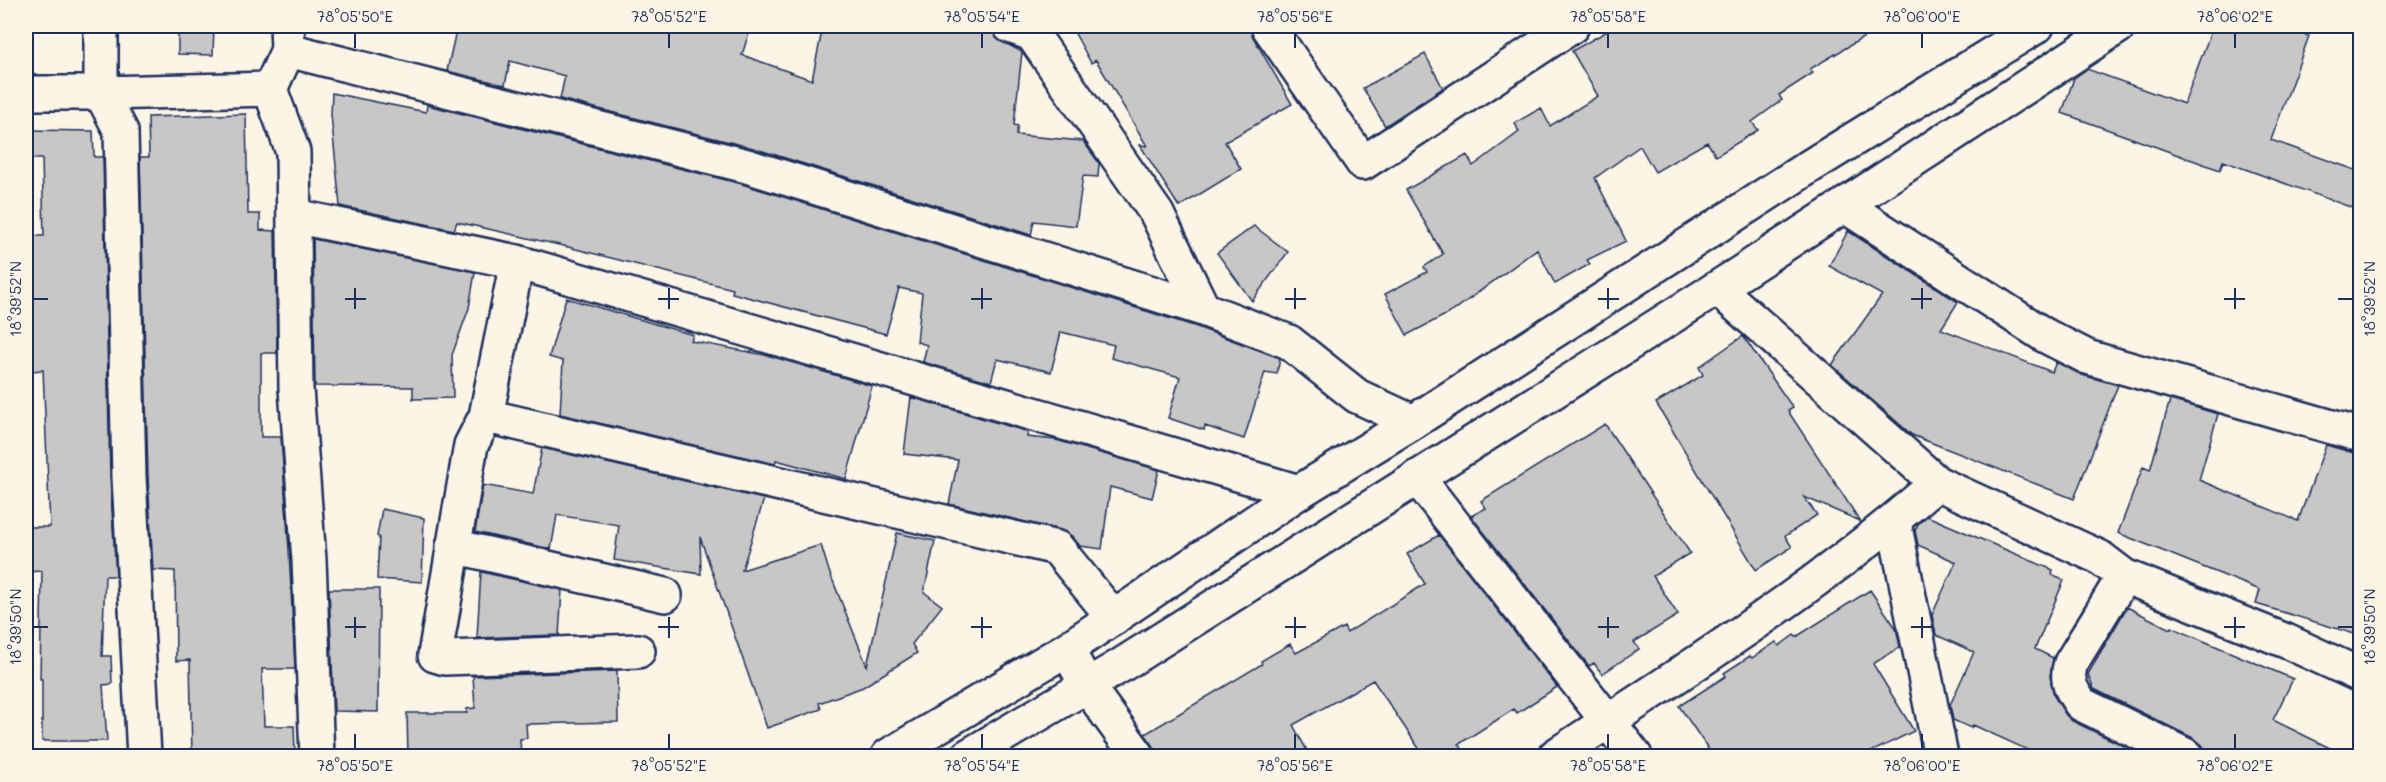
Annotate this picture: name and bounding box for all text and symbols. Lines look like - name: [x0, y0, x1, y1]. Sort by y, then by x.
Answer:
- text: 78°05'50"E: [317, 6, 394, 26]
- text: 78°05'52"E: [631, 6, 707, 26]
- text: 78°05'54"E: [944, 6, 1020, 26]
- text: 78°05'56"E: [1257, 6, 1334, 26]
- text: 78°05'58"E: [1570, 6, 1647, 26]
- text: 78°06'00"E: [1883, 6, 1961, 26]
- text: 78°06'02"E: [2197, 6, 2274, 26]
- text: 18°39'52"N: [5, 261, 25, 337]
- text: 18°39'52"N: [2359, 261, 2379, 337]
- text: 18°39'50"N: [5, 589, 25, 665]
- text: 18°39'50"N: [2359, 589, 2379, 665]
- text: 78°05'50"E: [317, 755, 394, 775]
- text: 78°05'52"E: [631, 755, 707, 775]
- text: 78°05'54"E: [944, 755, 1020, 775]
- text: 78°05'56"E: [1257, 755, 1334, 775]
- text: 78°05'58"E: [1570, 755, 1647, 775]
- text: 78°06'00"E: [1883, 755, 1961, 775]
- text: 78°06'02"E: [2197, 755, 2274, 775]

